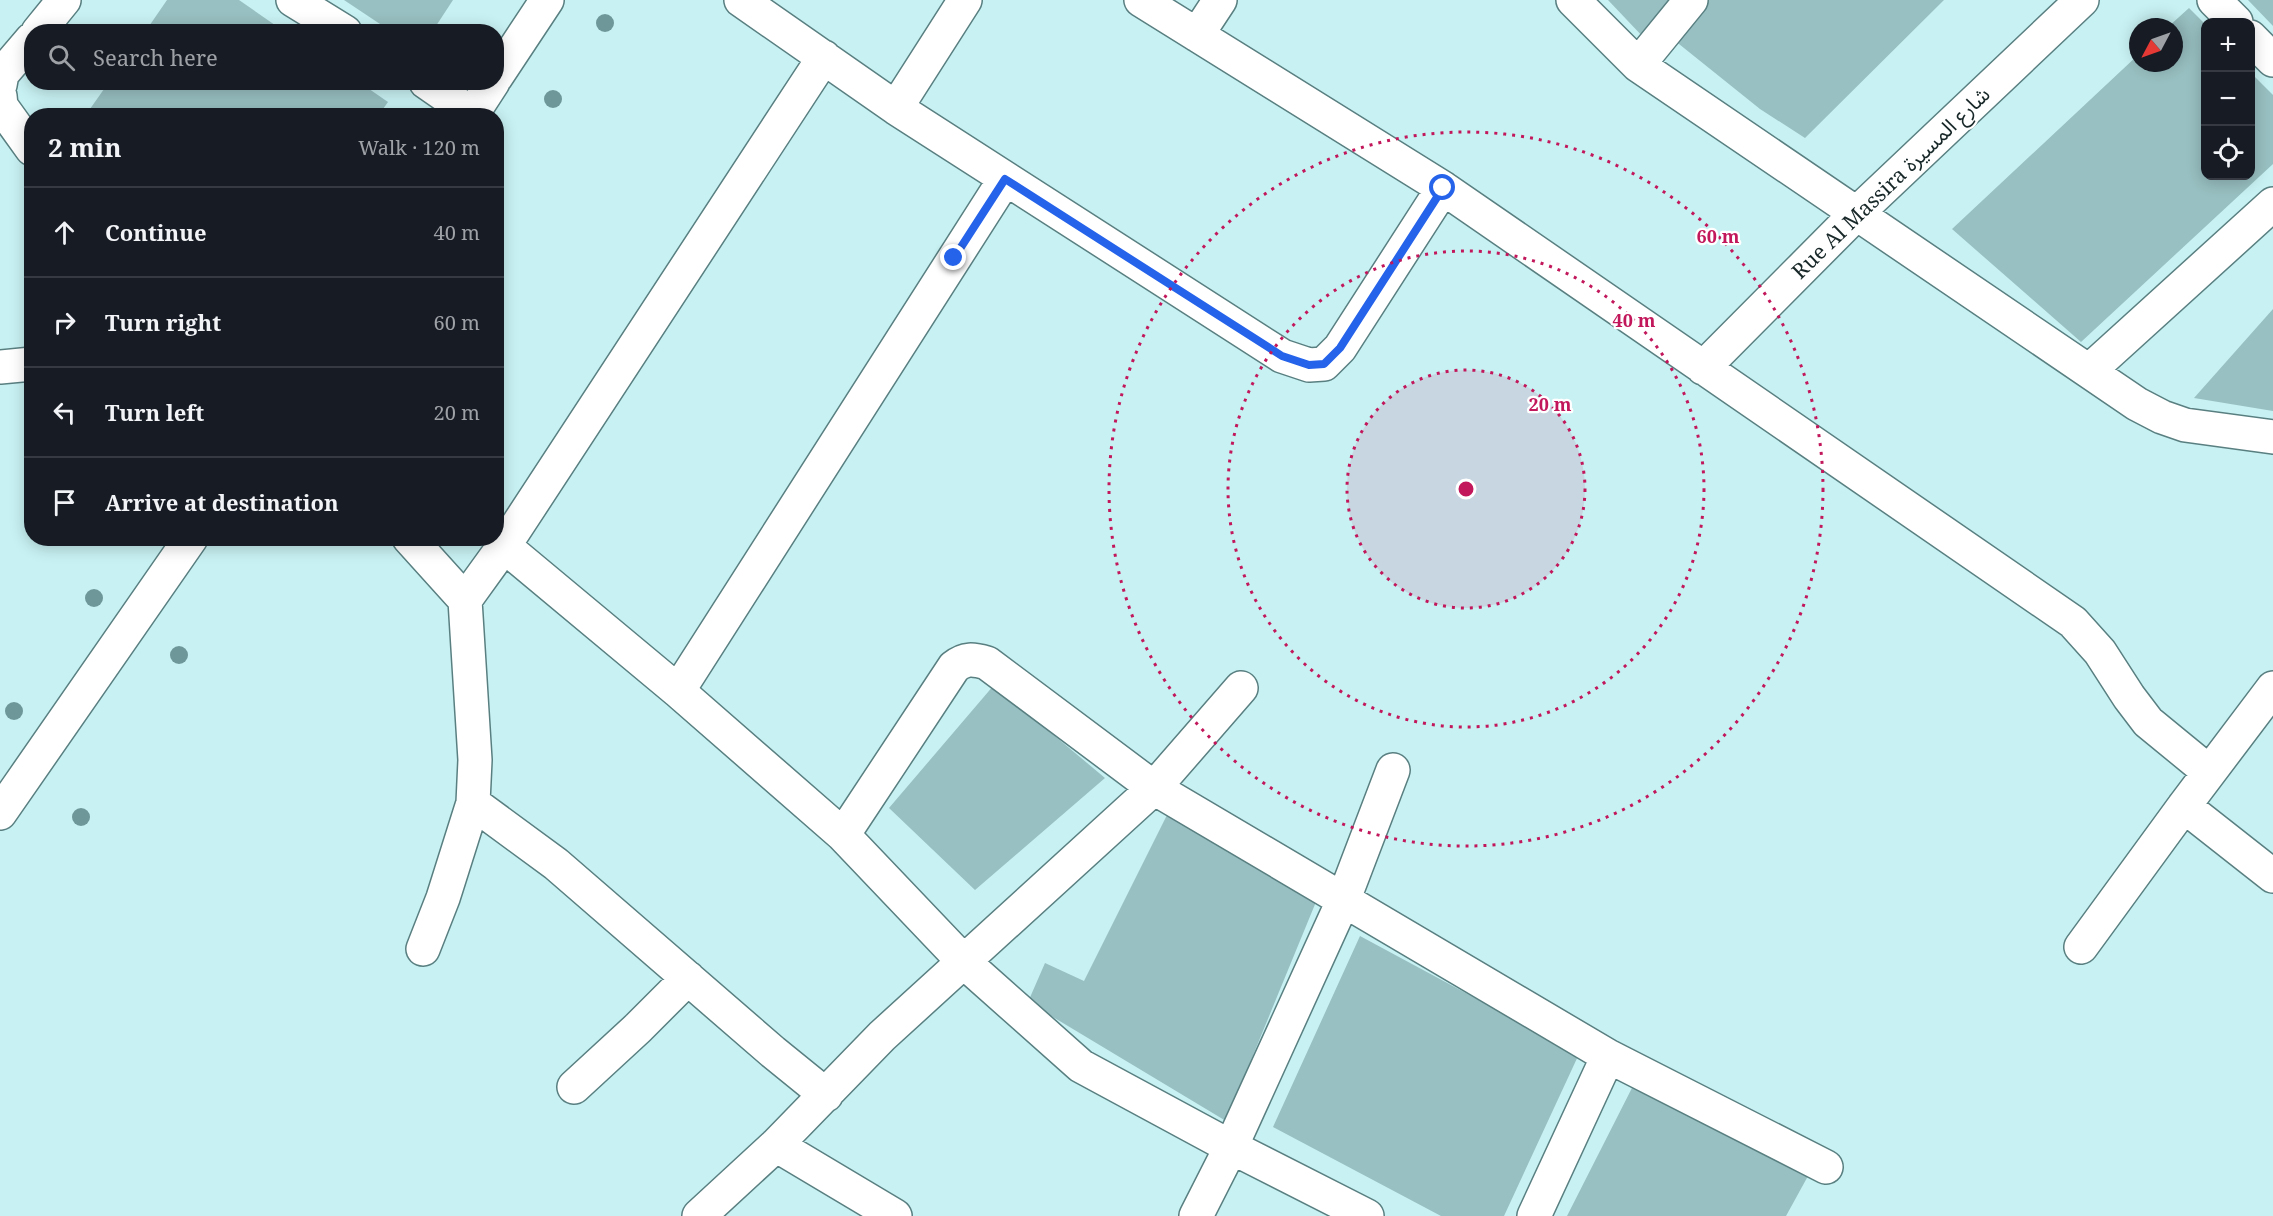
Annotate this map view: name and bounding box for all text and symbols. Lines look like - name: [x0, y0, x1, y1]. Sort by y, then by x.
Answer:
- north arrow: [2129, 18, 2183, 72]
- map controls: [2201, 18, 2255, 180]
- button: +: [2201, 18, 2255, 72]
- search box: [24, 24, 504, 90]
- icon: search: [45, 41, 78, 74]
- text: Search here: [93, 42, 218, 72]
- button: −: [2201, 72, 2255, 126]
- street label: Rue Al Massira شارع المسيرة: [1785, 80, 1997, 286]
- button: locate: [2201, 126, 2255, 180]
- text: 2 min: [48, 129, 122, 165]
- text: Walk · 120 m: [358, 134, 480, 161]
- route start: [1429, 174, 1455, 200]
- icon: ahead: [48, 216, 81, 249]
- text: Continue: [105, 217, 207, 247]
- text: 40 m: [434, 219, 480, 246]
- text: 60 m: [1697, 224, 1740, 248]
- route end: [940, 244, 966, 270]
- icon: right: [48, 306, 81, 339]
- text: Turn right: [105, 307, 221, 337]
- text: 40 m: [1613, 308, 1656, 332]
- text: 60 m: [434, 309, 480, 336]
- text: 20 m: [1529, 392, 1572, 416]
- icon: left: [48, 396, 81, 429]
- text: Turn left: [105, 397, 204, 427]
- text: 20 m: [434, 399, 480, 426]
- centre of rings: [1456, 479, 1476, 499]
- icon: arrive: [48, 486, 81, 519]
- text: Arrive at destination: [105, 487, 339, 517]

